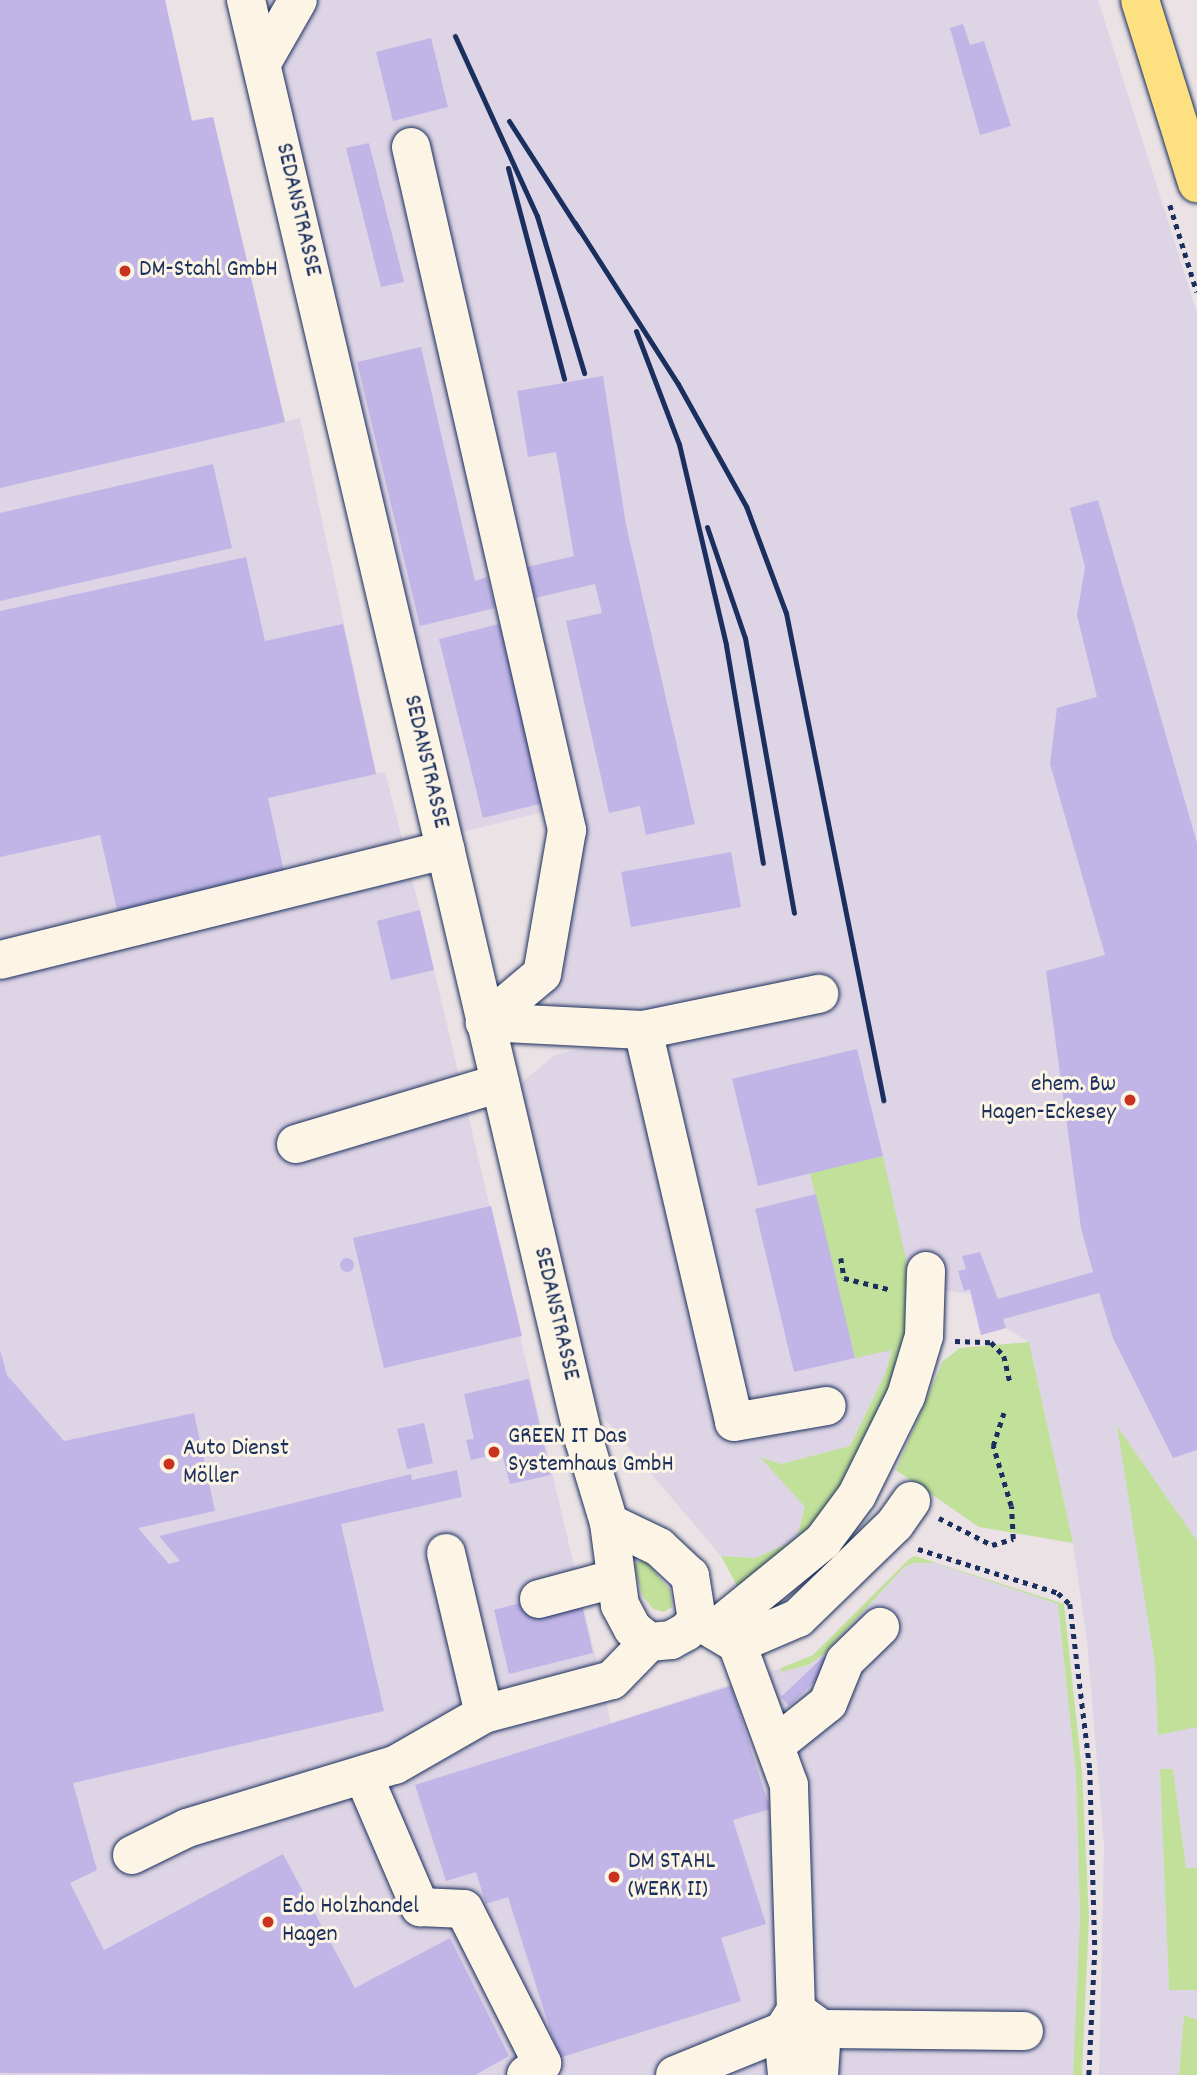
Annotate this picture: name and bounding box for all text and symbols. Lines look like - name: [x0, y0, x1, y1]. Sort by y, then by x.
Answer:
- street label: SEDANSTRASSE: [268, 141, 326, 279]
- place label: DM-Stahl GmbH: [139, 257, 278, 285]
- marker: DM-Stahl GmbH: [117, 263, 133, 279]
- street label: SEDANSTRASSE: [396, 693, 454, 831]
- place label: ehem. Bw Hagen-Eckesey: [981, 1072, 1116, 1128]
- marker: ehem. Bw Hagen-Eckesey: [1122, 1092, 1138, 1108]
- street label: SEDANSTRASSE: [526, 1245, 584, 1383]
- place label: GREEN IT Das Systemhaus GmbH: [508, 1424, 674, 1480]
- place label: Auto Dienst Möller: [183, 1436, 289, 1492]
- marker: GREEN IT Das Systemhaus GmbH: [486, 1444, 502, 1460]
- marker: Auto Dienst Möller: [161, 1456, 177, 1472]
- place label: DM STAHL (WERK II): [628, 1849, 715, 1905]
- marker: DM STAHL (WERK II): [606, 1869, 622, 1885]
- place label: Edo Holzhandel Hagen: [282, 1894, 419, 1950]
- marker: Edo Holzhandel Hagen: [260, 1914, 276, 1930]

